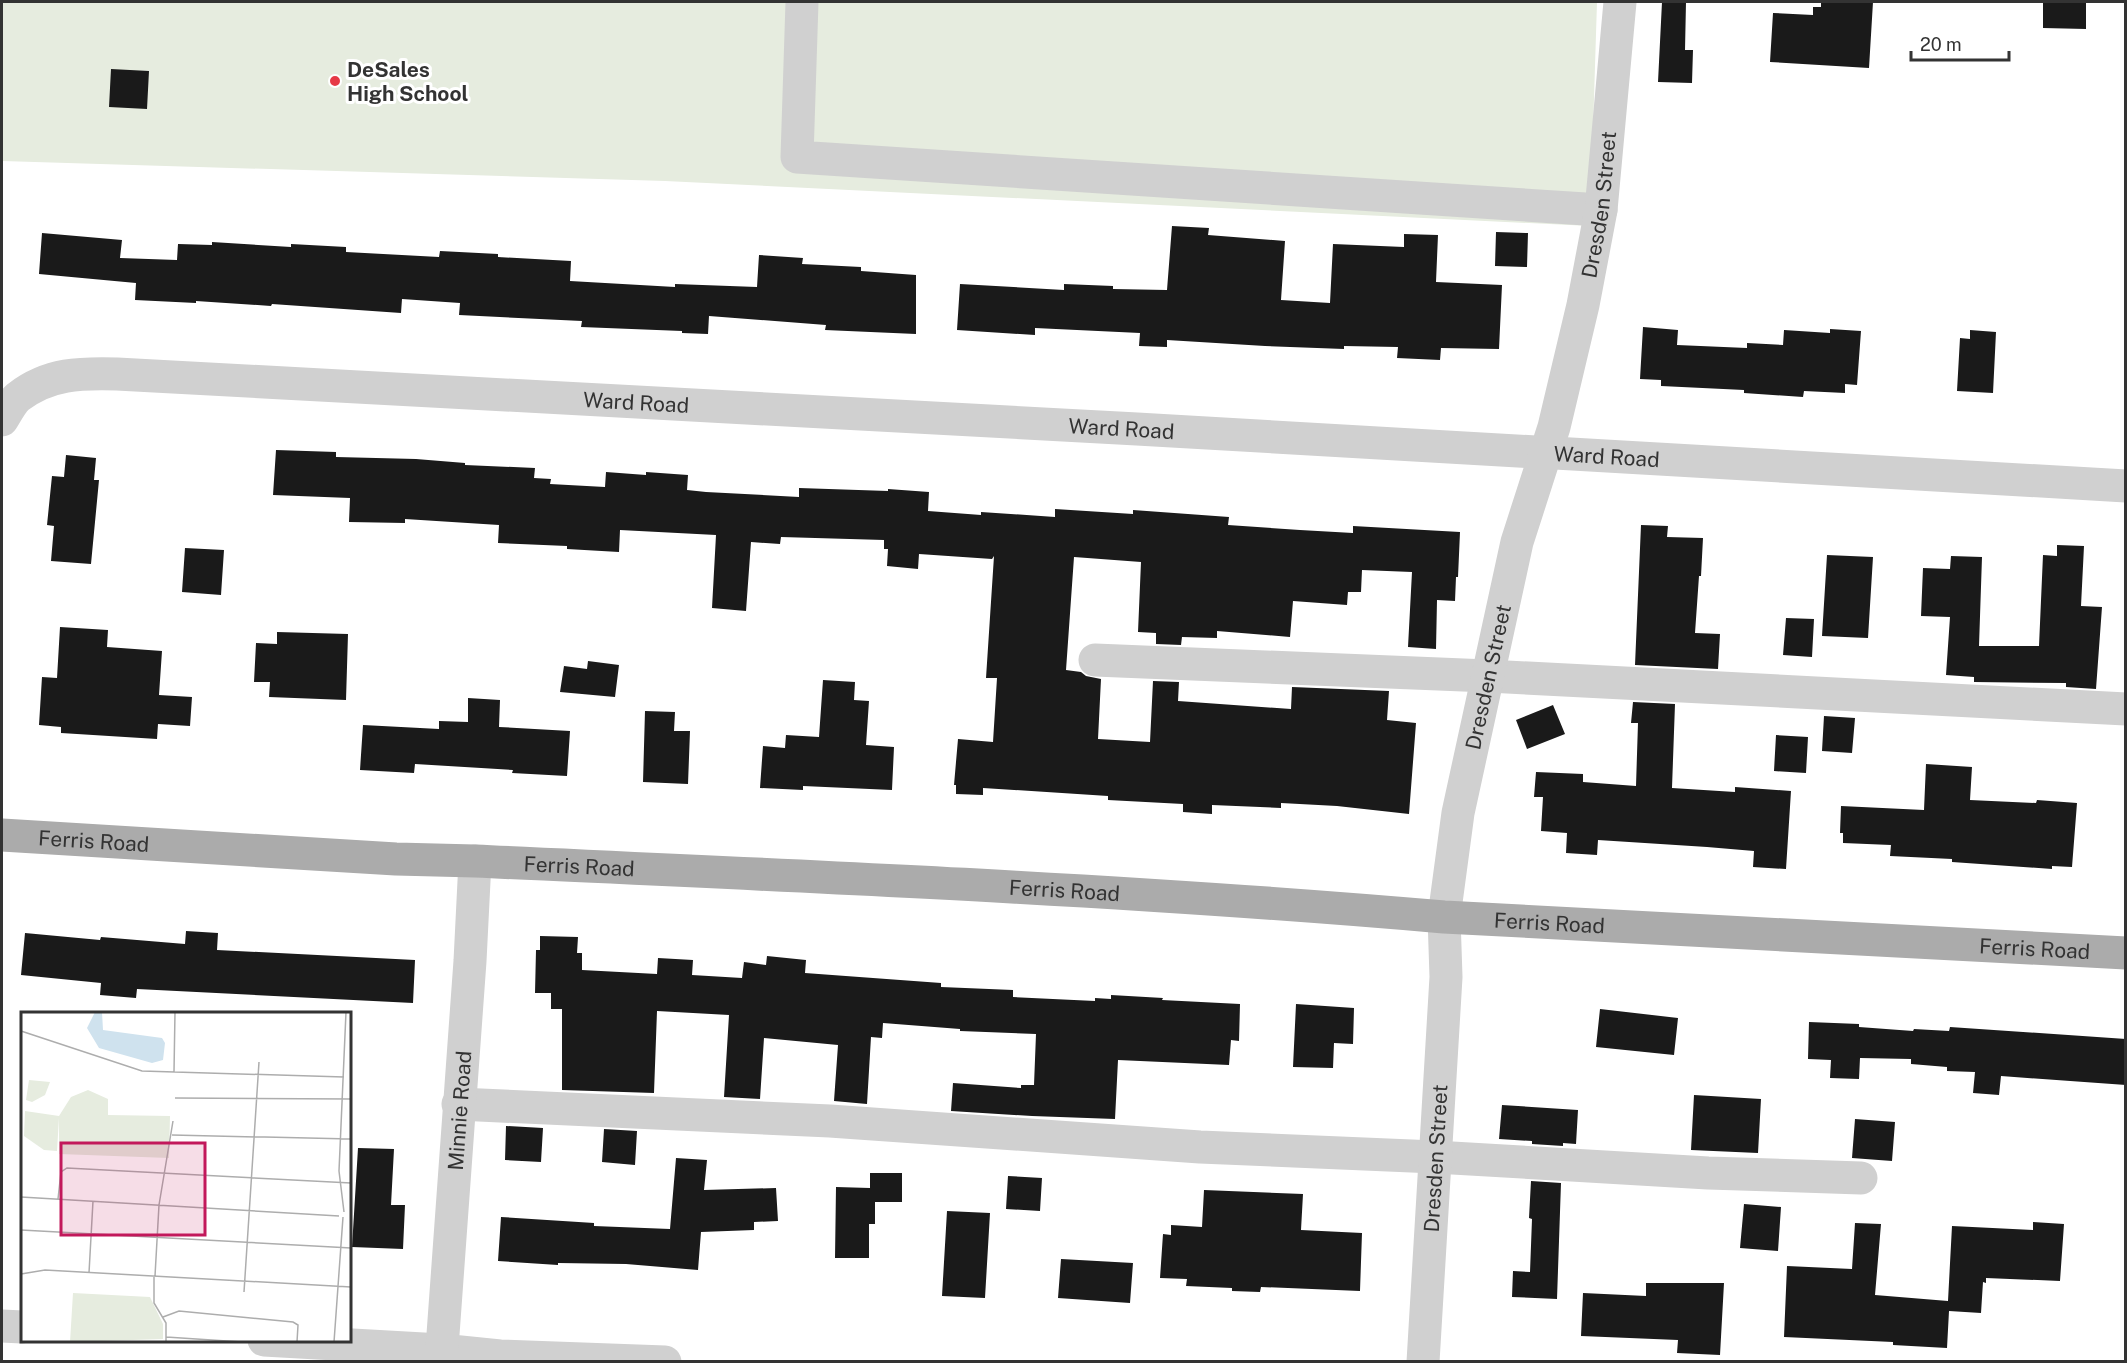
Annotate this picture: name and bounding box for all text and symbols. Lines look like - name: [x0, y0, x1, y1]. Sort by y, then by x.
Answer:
- scale bar: [1911, 24, 2008, 62]
- text: 20 m: [1920, 34, 1962, 55]
- place label: DeSales High School: [347, 57, 469, 106]
- marker: DeSales High School: [328, 74, 342, 88]
- street label: Dresden Street: [1576, 130, 1621, 280]
- street label: Ward Road: [582, 387, 690, 417]
- street label: Ward Road: [1068, 413, 1175, 444]
- street label: Ward Road: [1553, 441, 1660, 472]
- street label: Dresden Street: [1460, 602, 1516, 752]
- street label: Ferris Road: [38, 825, 150, 856]
- street label: Ferris Road: [523, 851, 635, 881]
- street label: Ferris Road: [1008, 874, 1121, 906]
- street label: Ferris Road: [1493, 907, 1606, 938]
- street label: Ferris Road: [1979, 933, 2091, 964]
- inset map: [21, 1012, 351, 1342]
- street label: Minnie Road: [442, 1050, 476, 1171]
- street label: Dresden Street: [1418, 1084, 1452, 1233]

